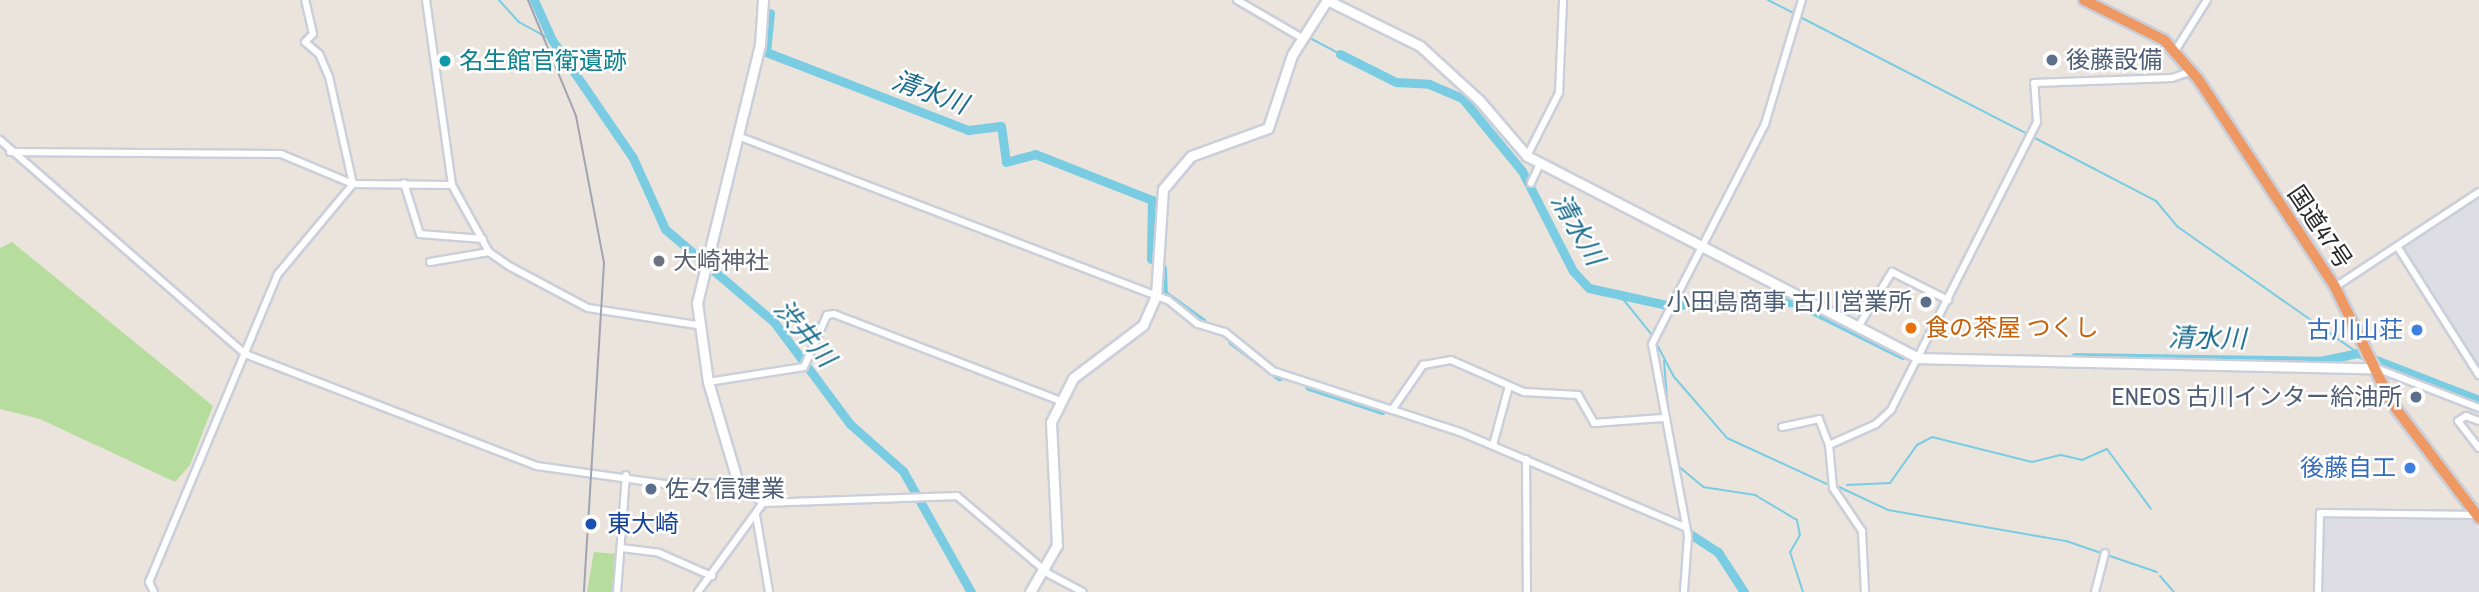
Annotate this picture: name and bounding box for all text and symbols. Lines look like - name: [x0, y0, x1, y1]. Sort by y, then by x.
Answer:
- place label: 後藤設備: [2066, 46, 2162, 74]
- place label: 名生館官衛遺跡: [459, 47, 627, 75]
- marker: 後藤設備: [2044, 52, 2060, 68]
- marker: 名生館官衛遺跡: [437, 53, 453, 69]
- water label: 清水川: [888, 64, 972, 120]
- street label: 国道47号: [2282, 180, 2358, 274]
- water label: 清水川: [1545, 187, 1611, 271]
- place label: 大崎神社: [673, 247, 769, 275]
- marker: 大崎神社: [651, 253, 667, 269]
- place label: 小田島商事 古川営業所: [1667, 288, 1912, 316]
- water label: 渋井川: [768, 293, 842, 373]
- marker: 小田島商事 古川営業所: [1918, 294, 1934, 310]
- place label: 食の茶屋 つくし: [1925, 314, 2098, 342]
- place label: 古川山荘: [2307, 316, 2403, 344]
- marker: 食の茶屋 つくし: [1903, 320, 1919, 336]
- water label: 清水川: [2168, 322, 2246, 354]
- marker: 古川山荘: [2409, 322, 2425, 338]
- place label: ENEOS 古川インター給油所: [2112, 383, 2402, 411]
- marker: ENEOS 古川インター給油所: [2408, 389, 2424, 405]
- place label: 後藤自工: [2300, 454, 2396, 482]
- marker: 後藤自工: [2402, 460, 2418, 476]
- place label: 佐々信建業: [665, 475, 785, 503]
- marker: 佐々信建業: [643, 481, 659, 497]
- place label: 東大崎: [607, 510, 679, 538]
- marker: 東大崎: [581, 514, 601, 534]

